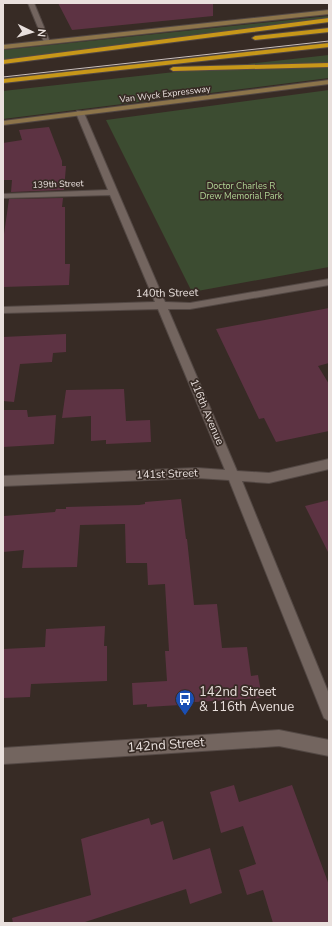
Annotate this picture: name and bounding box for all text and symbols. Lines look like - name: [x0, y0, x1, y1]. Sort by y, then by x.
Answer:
- north arrow: [12, 12, 52, 52]
- text: N: [34, 28, 49, 38]
- street label: Van Wyck Expressway: [118, 82, 212, 106]
- street label: 139th Street: [32, 177, 85, 191]
- park label: Doctor Charles R Drew Memorial Park: [200, 180, 283, 202]
- street label: 140th Street: [135, 285, 199, 301]
- street label: 116th Avenue: [186, 377, 228, 447]
- street label: 141st Street: [136, 465, 198, 483]
- place label: 142nd Street & 116th Avenue: [199, 683, 294, 716]
- bus stop icon: 142nd Street & 116th Avenue: [174, 688, 196, 716]
- street label: 142nd Street: [127, 733, 206, 757]

